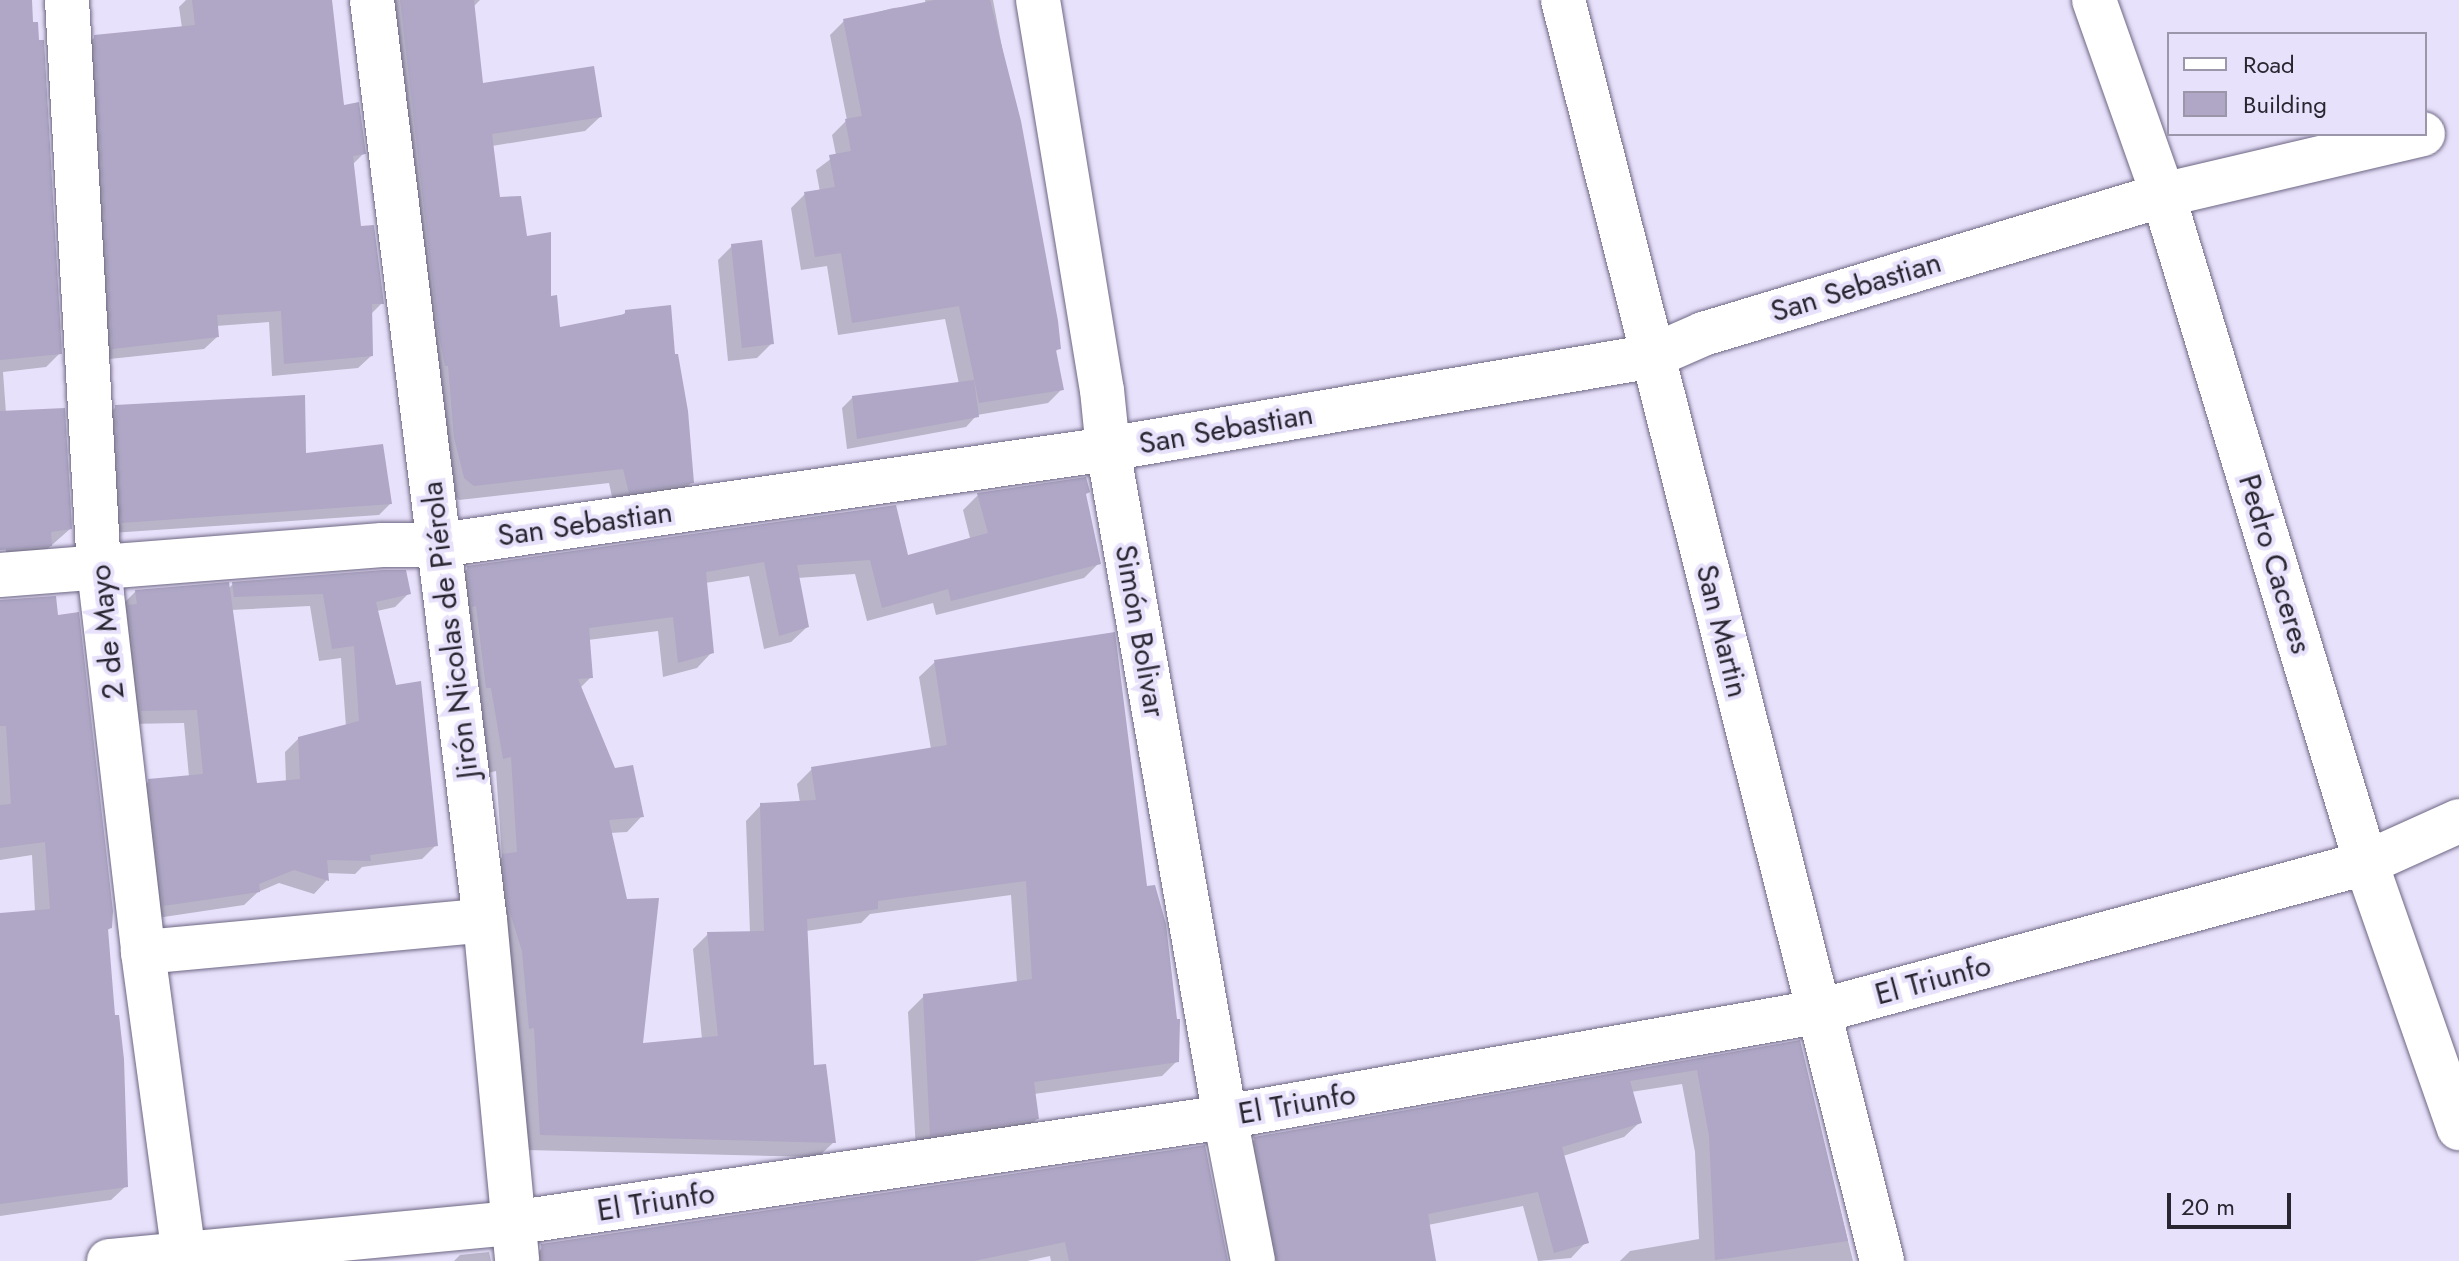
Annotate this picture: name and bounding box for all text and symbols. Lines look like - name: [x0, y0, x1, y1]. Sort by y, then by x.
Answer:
- legend: [2167, 32, 2427, 136]
- text: Road: [2243, 47, 2295, 82]
- text: Building: [2243, 87, 2327, 122]
- street label: San Sebastian: [1766, 244, 1946, 330]
- street label: San Sebastian: [1136, 396, 1316, 462]
- street label: Pedro Caceres: [2231, 470, 2319, 658]
- street label: Jirón Nicolas de Piérola: [414, 479, 486, 781]
- street label: San Sebastian: [495, 494, 675, 554]
- street label: Simón Bolivar: [1107, 542, 1173, 720]
- street label: San Martin: [1688, 561, 1756, 701]
- street label: 2 de Mayo: [82, 563, 132, 701]
- street label: El Triunfo: [1871, 947, 1995, 1013]
- street label: El Triunfo: [1236, 1076, 1358, 1132]
- street label: El Triunfo: [595, 1175, 717, 1229]
- scale bar: [2171, 1177, 2295, 1227]
- text: 20 m: [2181, 1189, 2235, 1224]

